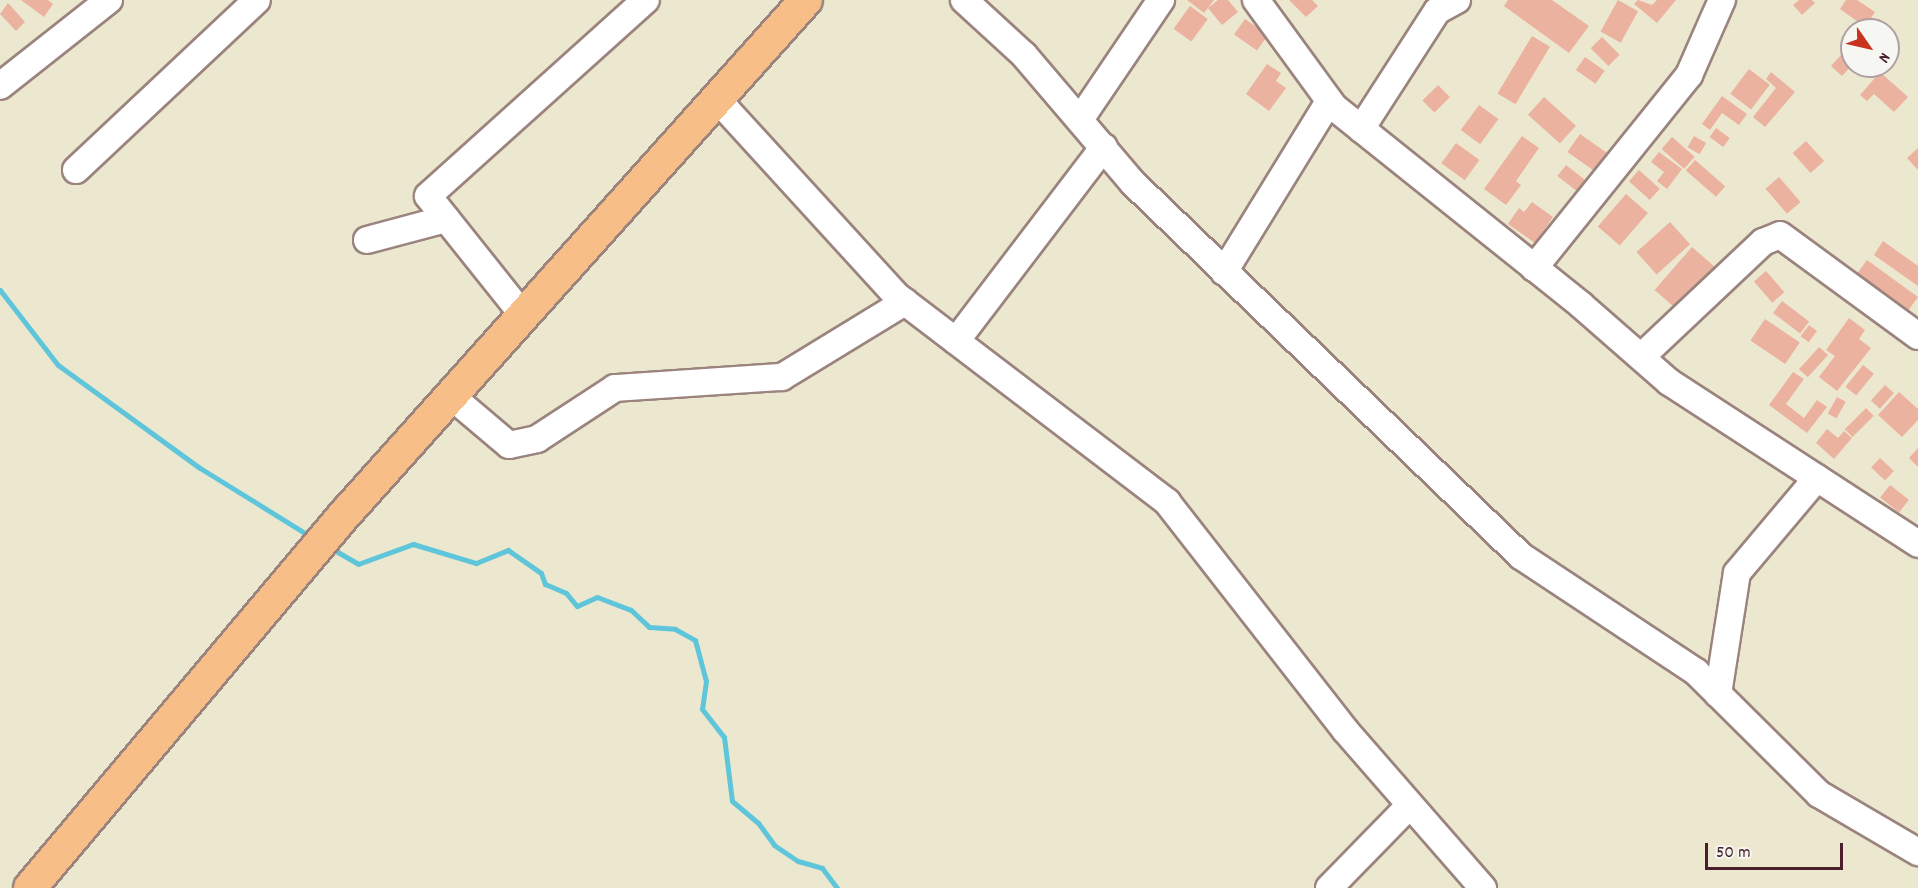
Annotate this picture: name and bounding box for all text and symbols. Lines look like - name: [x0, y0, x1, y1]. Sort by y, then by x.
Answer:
- north arrow: [1840, 18, 1900, 78]
- text: N: [1872, 48, 1895, 67]
- scale bar: [1708, 831, 1846, 869]
- text: 50 m: [1716, 841, 1751, 866]

